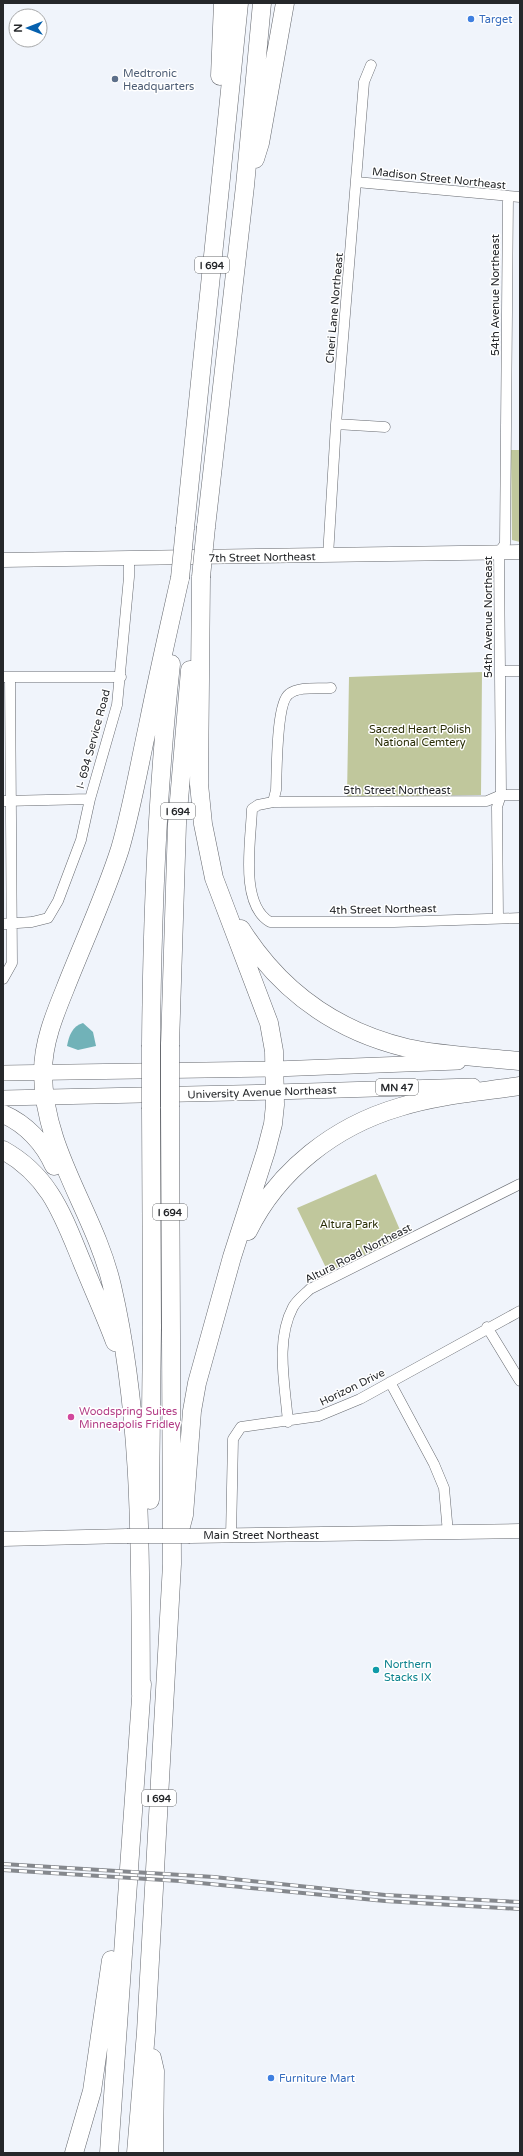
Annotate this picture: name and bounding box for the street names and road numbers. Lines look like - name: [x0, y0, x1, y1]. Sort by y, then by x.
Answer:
- street label: Madison Street Northeast: [371, 165, 507, 192]
- street label: 54th Avenue Northeast: [489, 234, 502, 356]
- street label: Cheri Lane Northeast: [323, 252, 346, 364]
- road number: I 694: [195, 257, 229, 273]
- street label: 7th Street Northeast: [208, 550, 316, 565]
- street label: 54th Avenue Northeast: [482, 556, 495, 678]
- street label: I- 694 Service Road: [74, 688, 113, 790]
- street label: 5th Street Northeast: [343, 784, 451, 797]
- road number: I 694: [161, 803, 195, 819]
- street label: 4th Street Northeast: [329, 902, 437, 917]
- road number: MN 47: [376, 1079, 418, 1095]
- street label: University Avenue Northeast: [187, 1083, 337, 1102]
- road number: I 694: [153, 1204, 187, 1220]
- street label: Altura Road Northeast: [303, 1221, 414, 1286]
- street label: Horizon Drive: [318, 1366, 387, 1409]
- street label: Main Street Northeast: [203, 1529, 319, 1542]
- road number: I 694: [142, 1790, 176, 1806]

